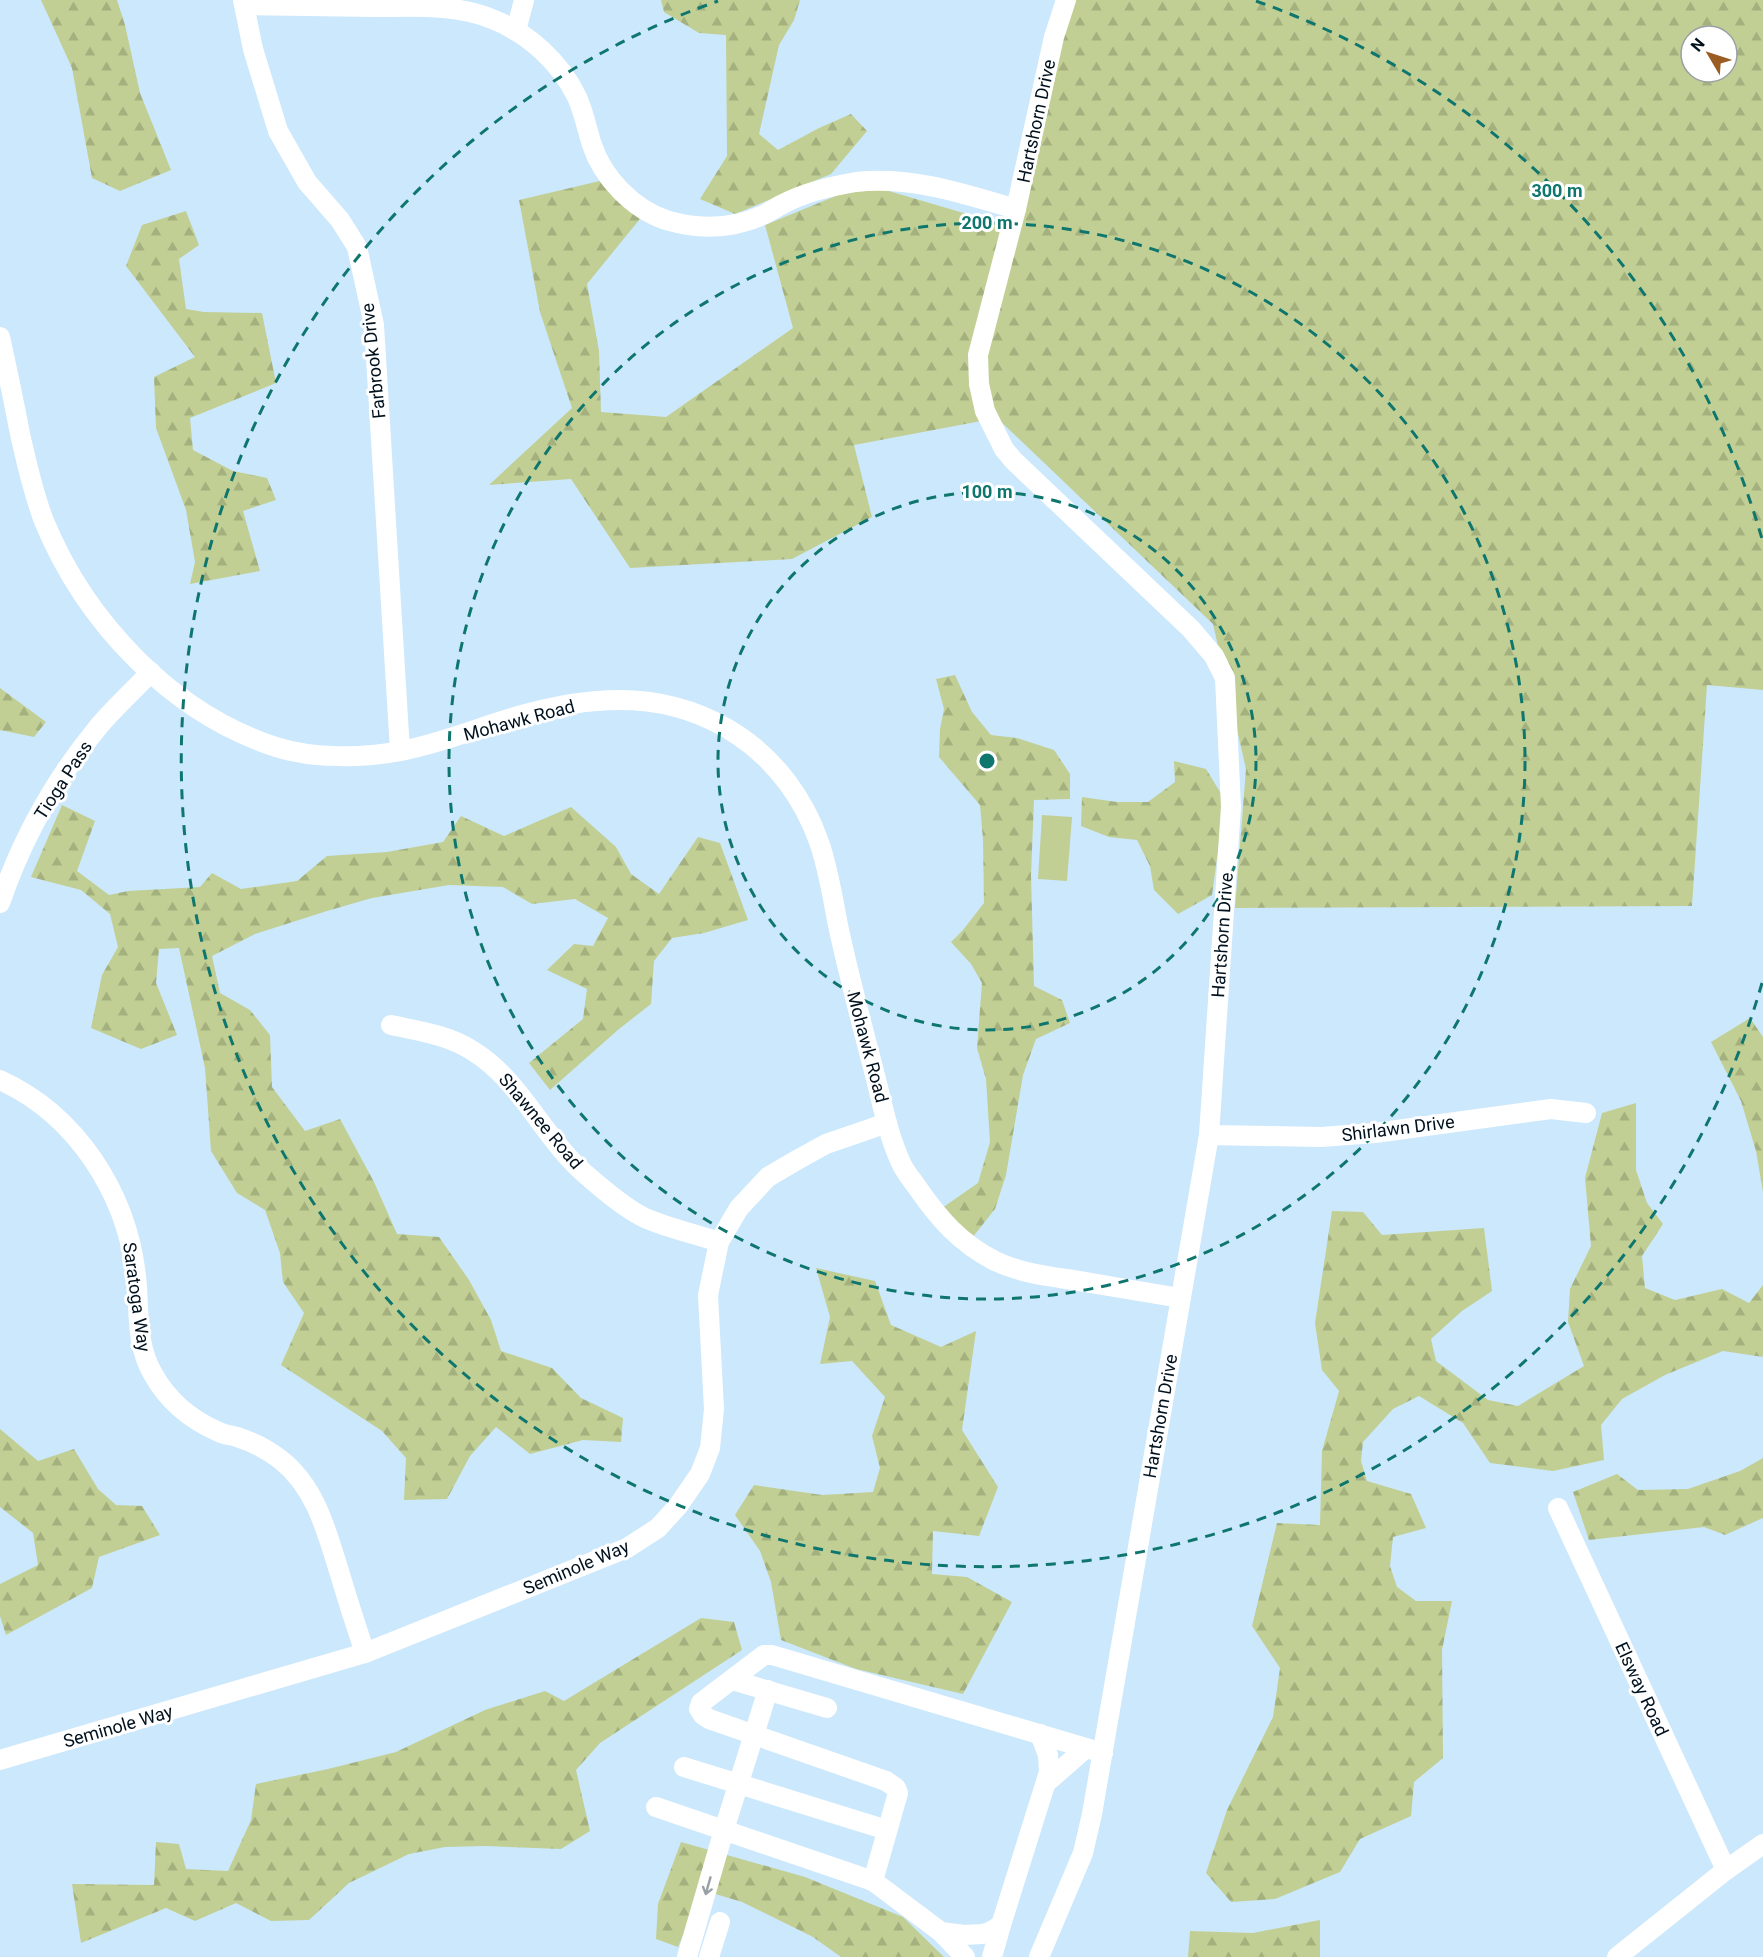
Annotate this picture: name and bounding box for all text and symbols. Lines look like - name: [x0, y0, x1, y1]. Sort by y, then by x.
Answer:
- north arrow: [1679, 24, 1739, 84]
- text: N: [1687, 35, 1709, 55]
- street label: Hartshorn Drive: [1013, 57, 1059, 185]
- text: 300 m: [1531, 180, 1583, 201]
- text: 200 m: [961, 212, 1013, 233]
- street label: Farbrook Drive: [356, 302, 390, 420]
- text: 100 m: [961, 481, 1013, 502]
- street label: Mohawk Road: [461, 695, 577, 745]
- street label: Tioga Pass: [30, 737, 96, 823]
- centre of rings: [977, 751, 997, 771]
- street label: Hartshorn Drive: [1207, 872, 1237, 998]
- street label: Mohawk Road: [843, 989, 893, 1105]
- street label: Shawnee Road: [495, 1069, 587, 1173]
- street label: Shirlawn Drive: [1340, 1111, 1456, 1145]
- street label: Saratoga Way: [119, 1241, 155, 1354]
- street label: Hartshorn Drive: [1139, 1352, 1181, 1480]
- street label: Seminole Way: [520, 1535, 632, 1599]
- street label: Elsway Road: [1611, 1639, 1673, 1739]
- street label: Seminole Way: [61, 1700, 176, 1752]
- one-way arrow: [702, 1876, 713, 1895]

